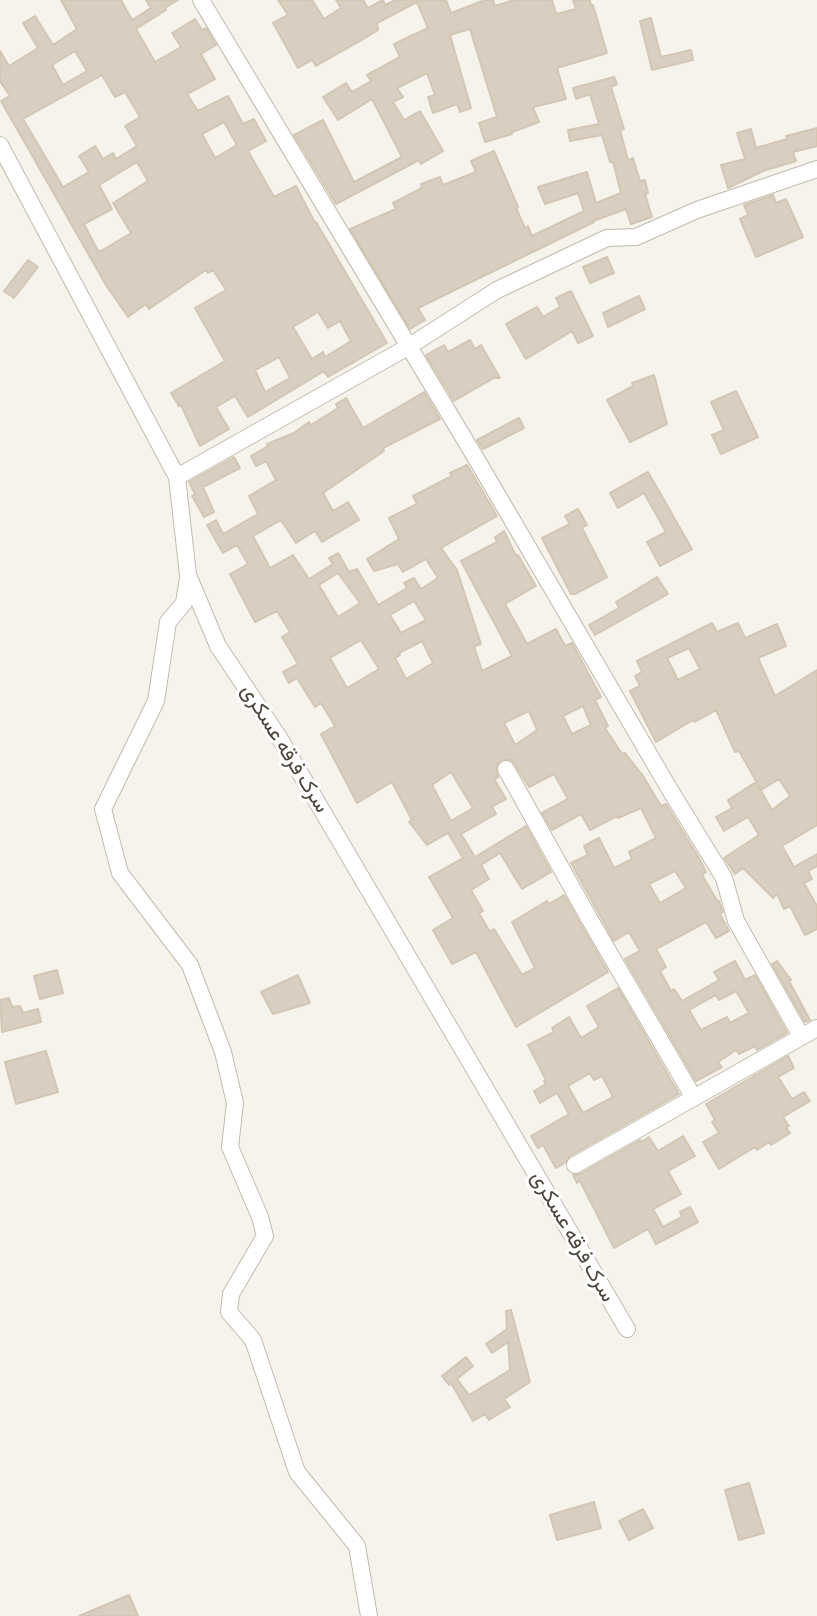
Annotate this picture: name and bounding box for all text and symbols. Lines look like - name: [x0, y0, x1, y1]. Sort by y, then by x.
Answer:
- street label: سرک فرقه عسکری: [234, 680, 334, 818]
- street label: سرک فرقه عسکری: [524, 1167, 620, 1307]

